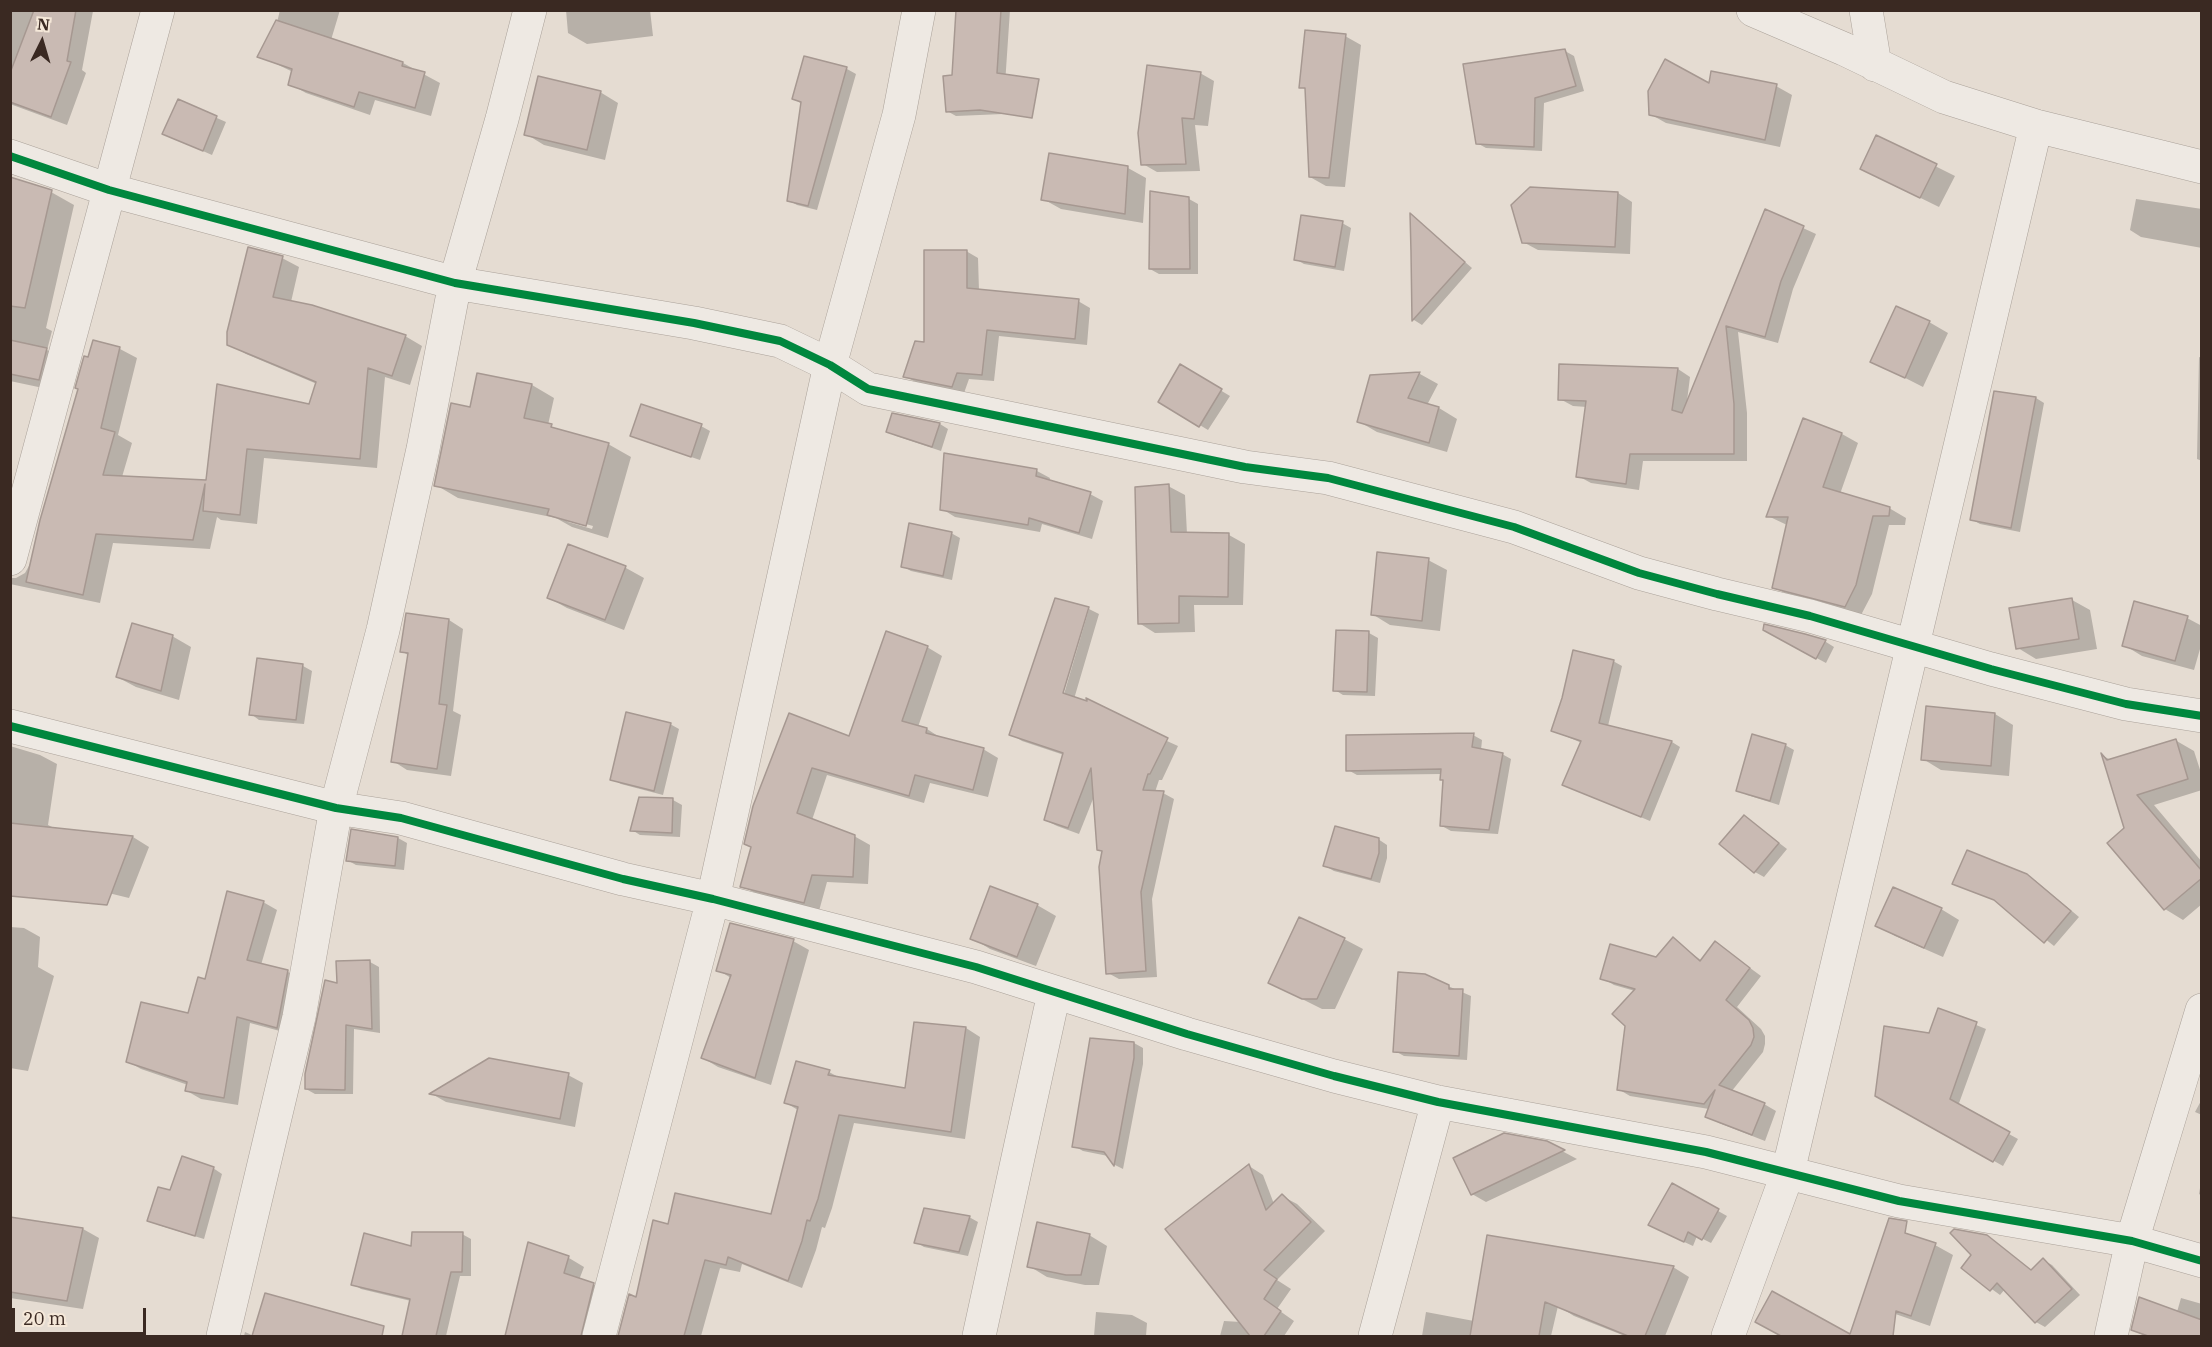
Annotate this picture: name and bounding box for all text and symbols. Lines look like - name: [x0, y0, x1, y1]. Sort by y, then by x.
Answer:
- north arrow: [12, 12, 72, 72]
- text: N: [36, 14, 51, 35]
- scale bar: [15, 1296, 148, 1334]
- text: 20 m: [23, 1307, 66, 1330]

